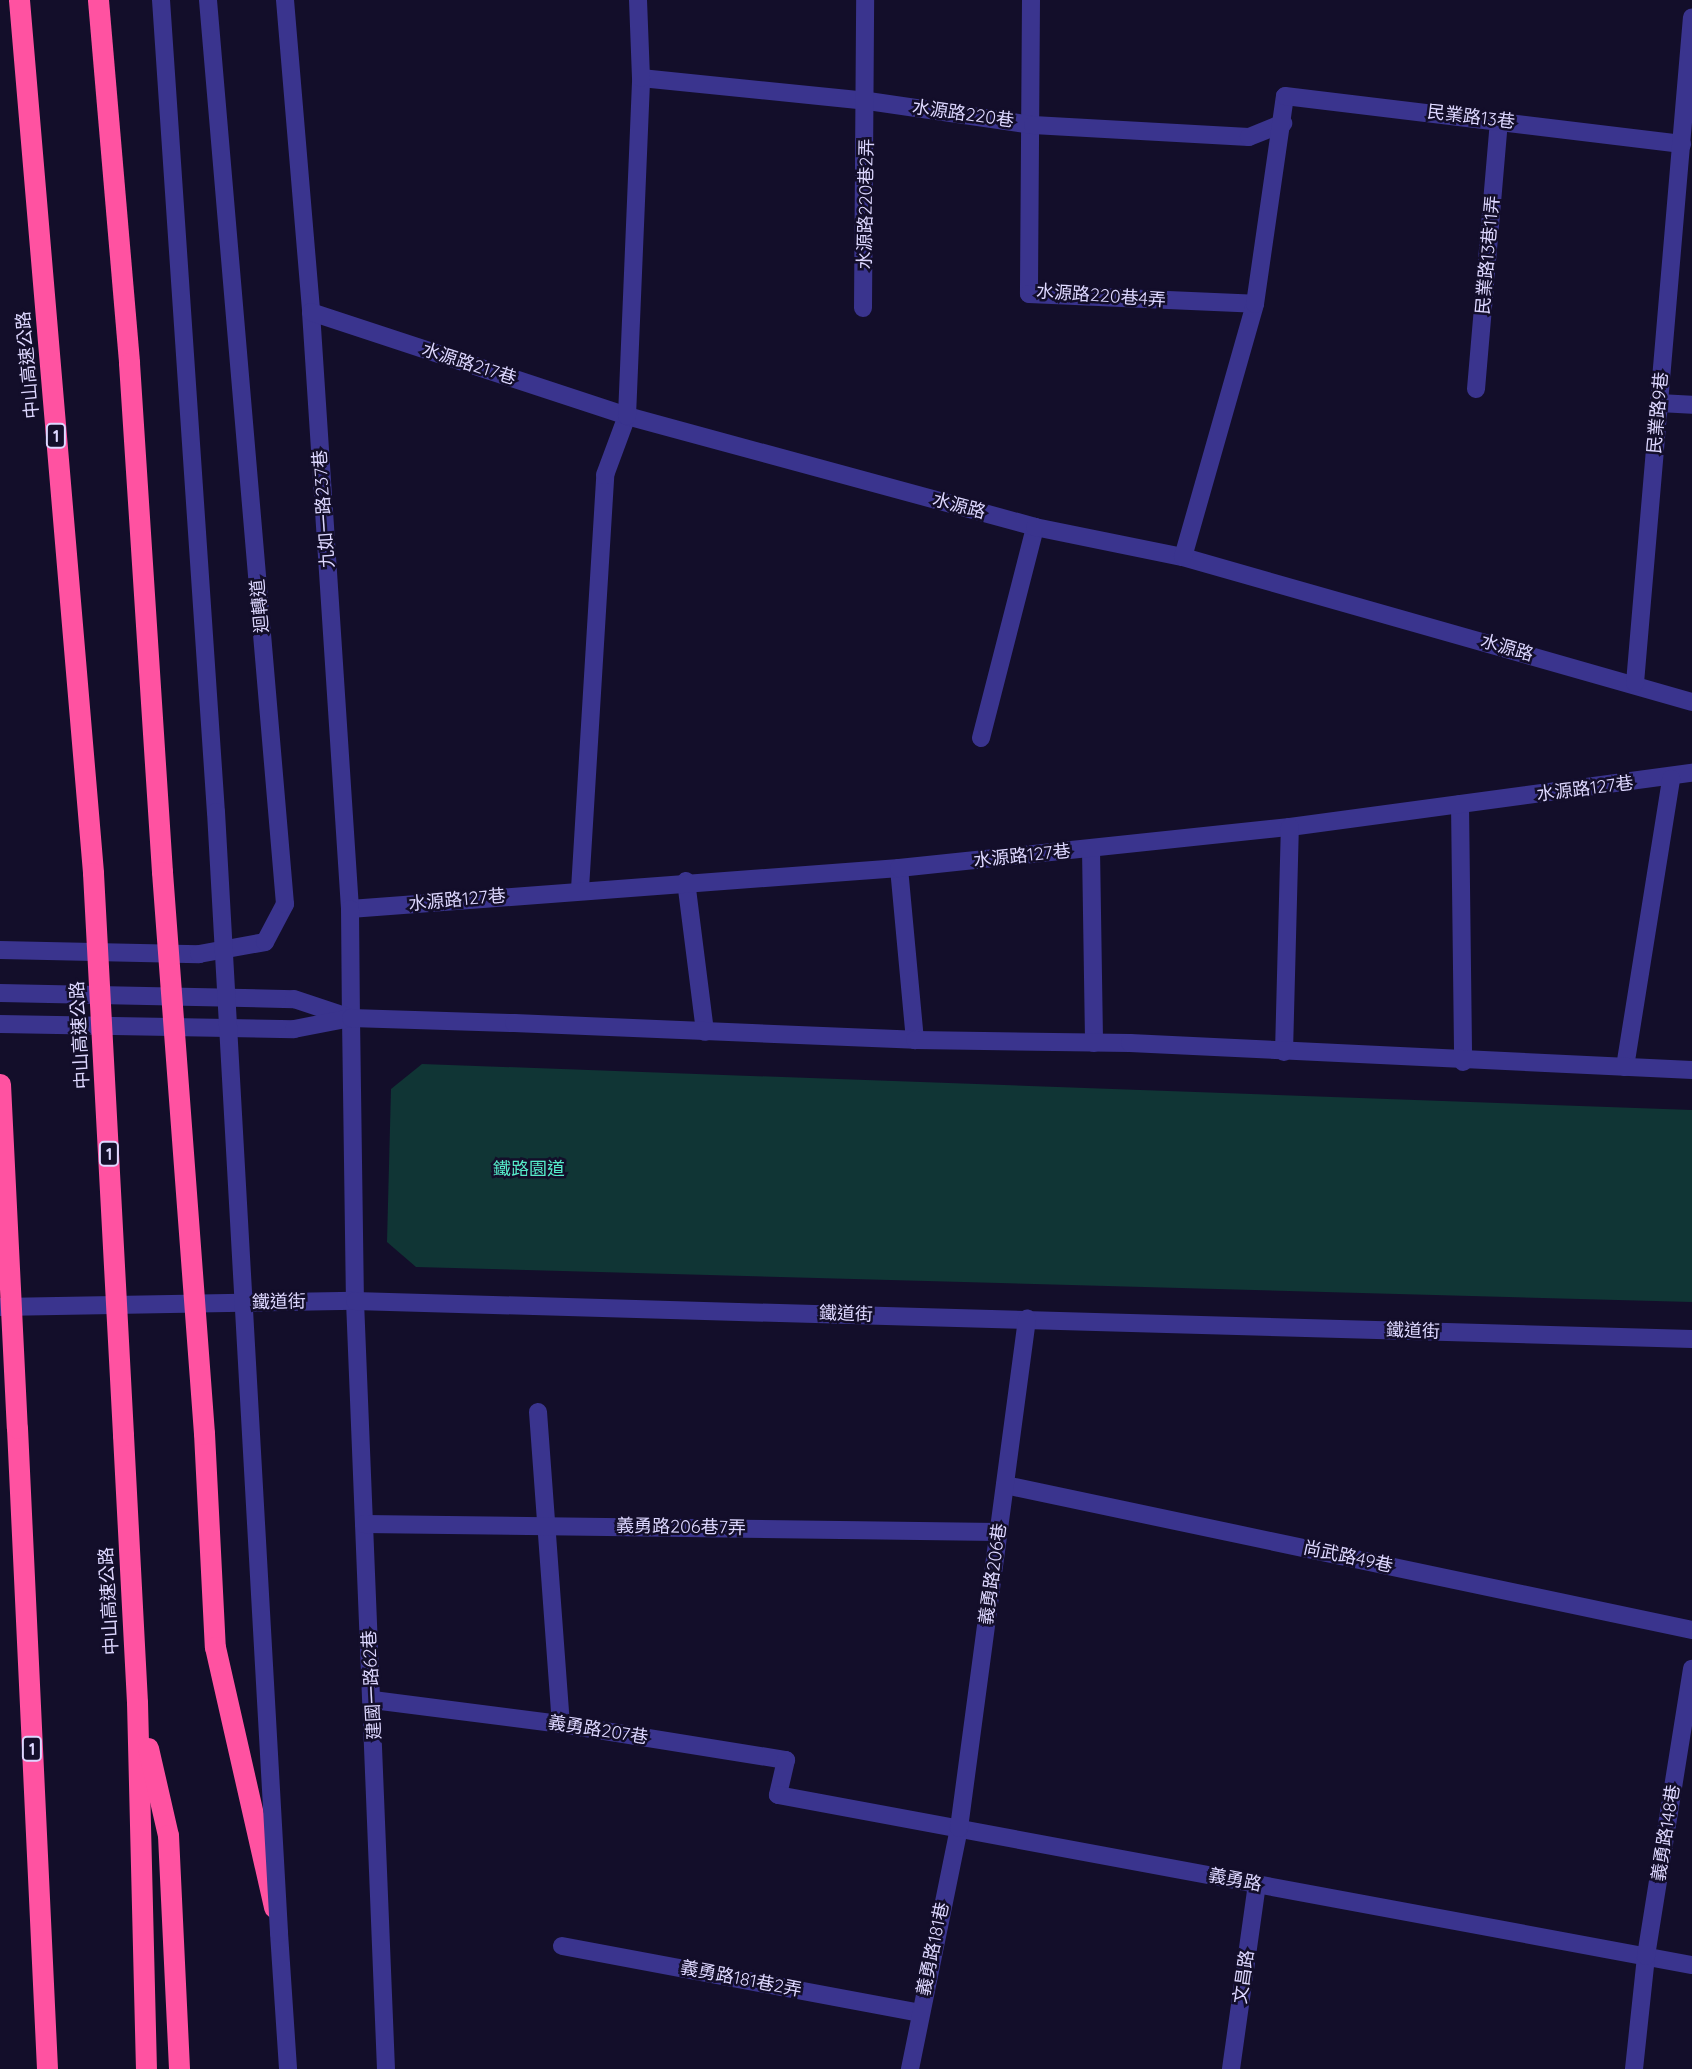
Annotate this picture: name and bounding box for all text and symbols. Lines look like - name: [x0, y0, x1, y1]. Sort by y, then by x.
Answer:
- street label: 水源路220巷: [911, 96, 1015, 132]
- street label: 民業路13巷: [1426, 101, 1516, 133]
- street label: 水源路220巷2弄: [854, 139, 878, 269]
- street label: 民業路13巷11弄: [1472, 195, 1504, 315]
- street label: 水源路220巷4弄: [1035, 281, 1167, 311]
- street label: 中山高速公路: [13, 310, 43, 420]
- street label: 水源路217巷: [419, 339, 519, 389]
- street label: 民業路9巷: [1644, 371, 1672, 455]
- road number: 1: [46, 424, 66, 448]
- street label: 九如一路237巷: [309, 449, 339, 569]
- street label: 水源路: [930, 489, 988, 523]
- street label: 迴轉道: [247, 578, 273, 634]
- street label: 水源路: [1478, 630, 1536, 666]
- street label: 水源路127巷: [1535, 772, 1635, 806]
- street label: 水源路127巷: [972, 840, 1072, 872]
- street label: 水源路127巷: [407, 885, 507, 915]
- street label: 中山高速公路: [66, 981, 94, 1089]
- road number: 1: [98, 1142, 119, 1166]
- park label: 鐵路園道: [493, 1158, 565, 1180]
- street label: 鐵道街: [252, 1291, 306, 1313]
- street label: 鐵道街: [819, 1302, 873, 1326]
- street label: 鐵道街: [1386, 1319, 1440, 1343]
- street label: 義勇路206巷7弄: [616, 1515, 746, 1539]
- street label: 義勇路206巷: [975, 1522, 1011, 1626]
- street label: 尚武路49巷: [1301, 1537, 1395, 1577]
- street label: 中山高速公路: [95, 1547, 123, 1655]
- street label: 建國一路62巷: [358, 1630, 386, 1740]
- street label: 義勇路207巷: [546, 1711, 650, 1749]
- road number: 1: [22, 1736, 42, 1762]
- street label: 義勇路148巷: [1648, 1783, 1684, 1883]
- street label: 義勇路: [1206, 1864, 1264, 1896]
- street label: 義勇路181巷: [913, 1900, 953, 1998]
- street label: 文昌路: [1230, 1949, 1258, 2005]
- street label: 義勇路181巷2弄: [679, 1957, 803, 2001]

